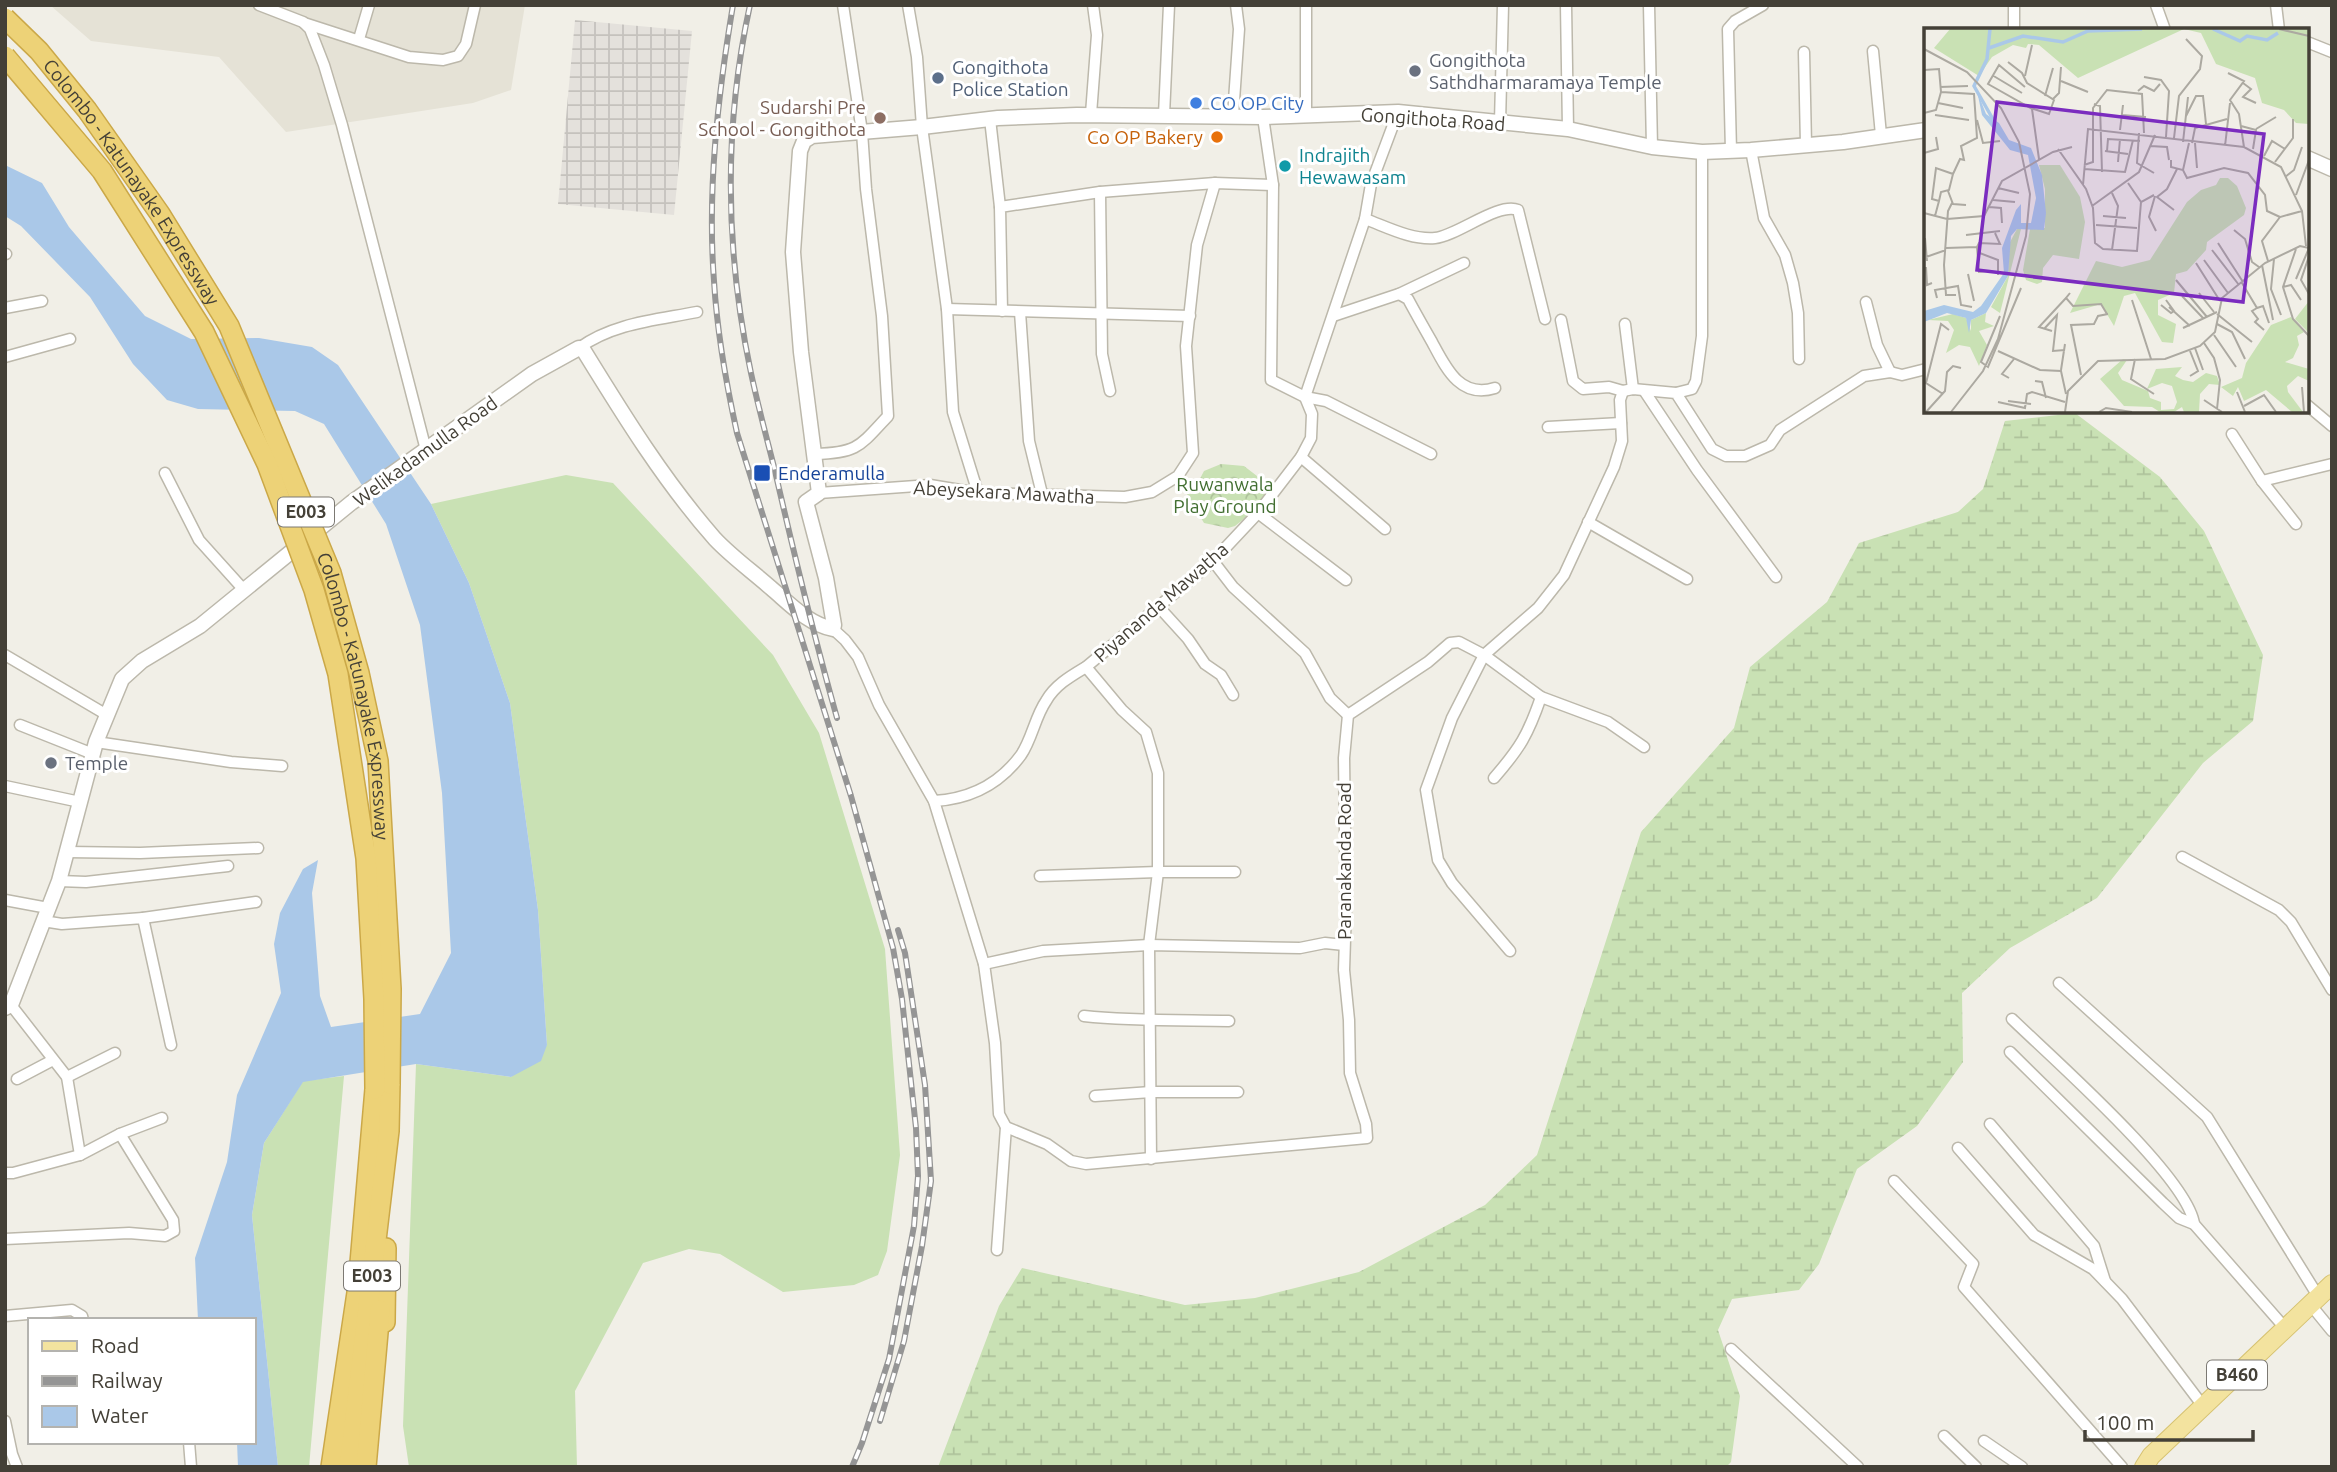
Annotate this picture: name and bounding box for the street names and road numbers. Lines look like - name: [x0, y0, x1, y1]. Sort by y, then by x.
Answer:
- street label: Colombo - Katunayake Expressway: [39, 54, 224, 309]
- street label: Gongithota Road: [1360, 103, 1506, 135]
- street label: Welikadamulla Road: [349, 391, 501, 511]
- street label: Abeysekara Mawatha: [913, 476, 1095, 508]
- road number: E003: [278, 498, 334, 526]
- street label: Piyananda Mawatha: [1089, 538, 1233, 666]
- street label: Colombo - Katunayake Expressway: [313, 549, 393, 841]
- street label: Paranakanda Road: [1333, 782, 1355, 940]
- road number: E003: [344, 1261, 400, 1290]
- road number: B460: [2207, 1360, 2267, 1390]

